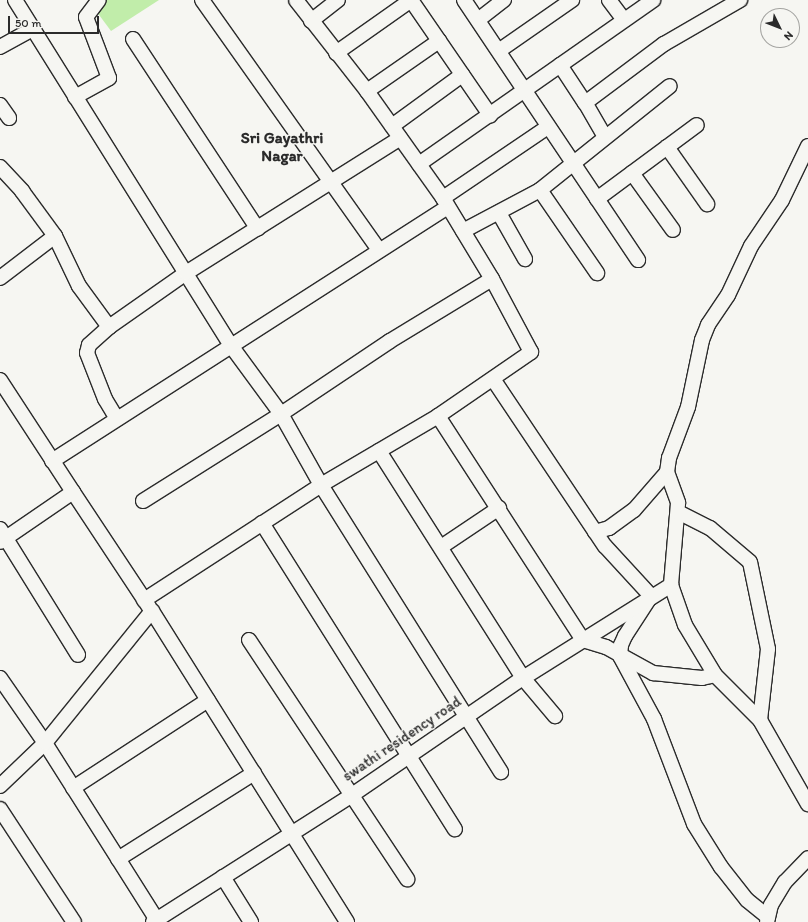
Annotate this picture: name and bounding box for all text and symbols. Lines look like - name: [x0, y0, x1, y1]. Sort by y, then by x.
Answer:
- scale bar: [10, 8, 101, 34]
- north arrow: [760, 8, 800, 48]
- text: 50 m: [15, 16, 41, 30]
- text: N: [781, 29, 796, 43]
- district label: Sri Gayathri Nagar: [241, 128, 323, 166]
- street label: swathi residency road: [339, 693, 465, 785]

